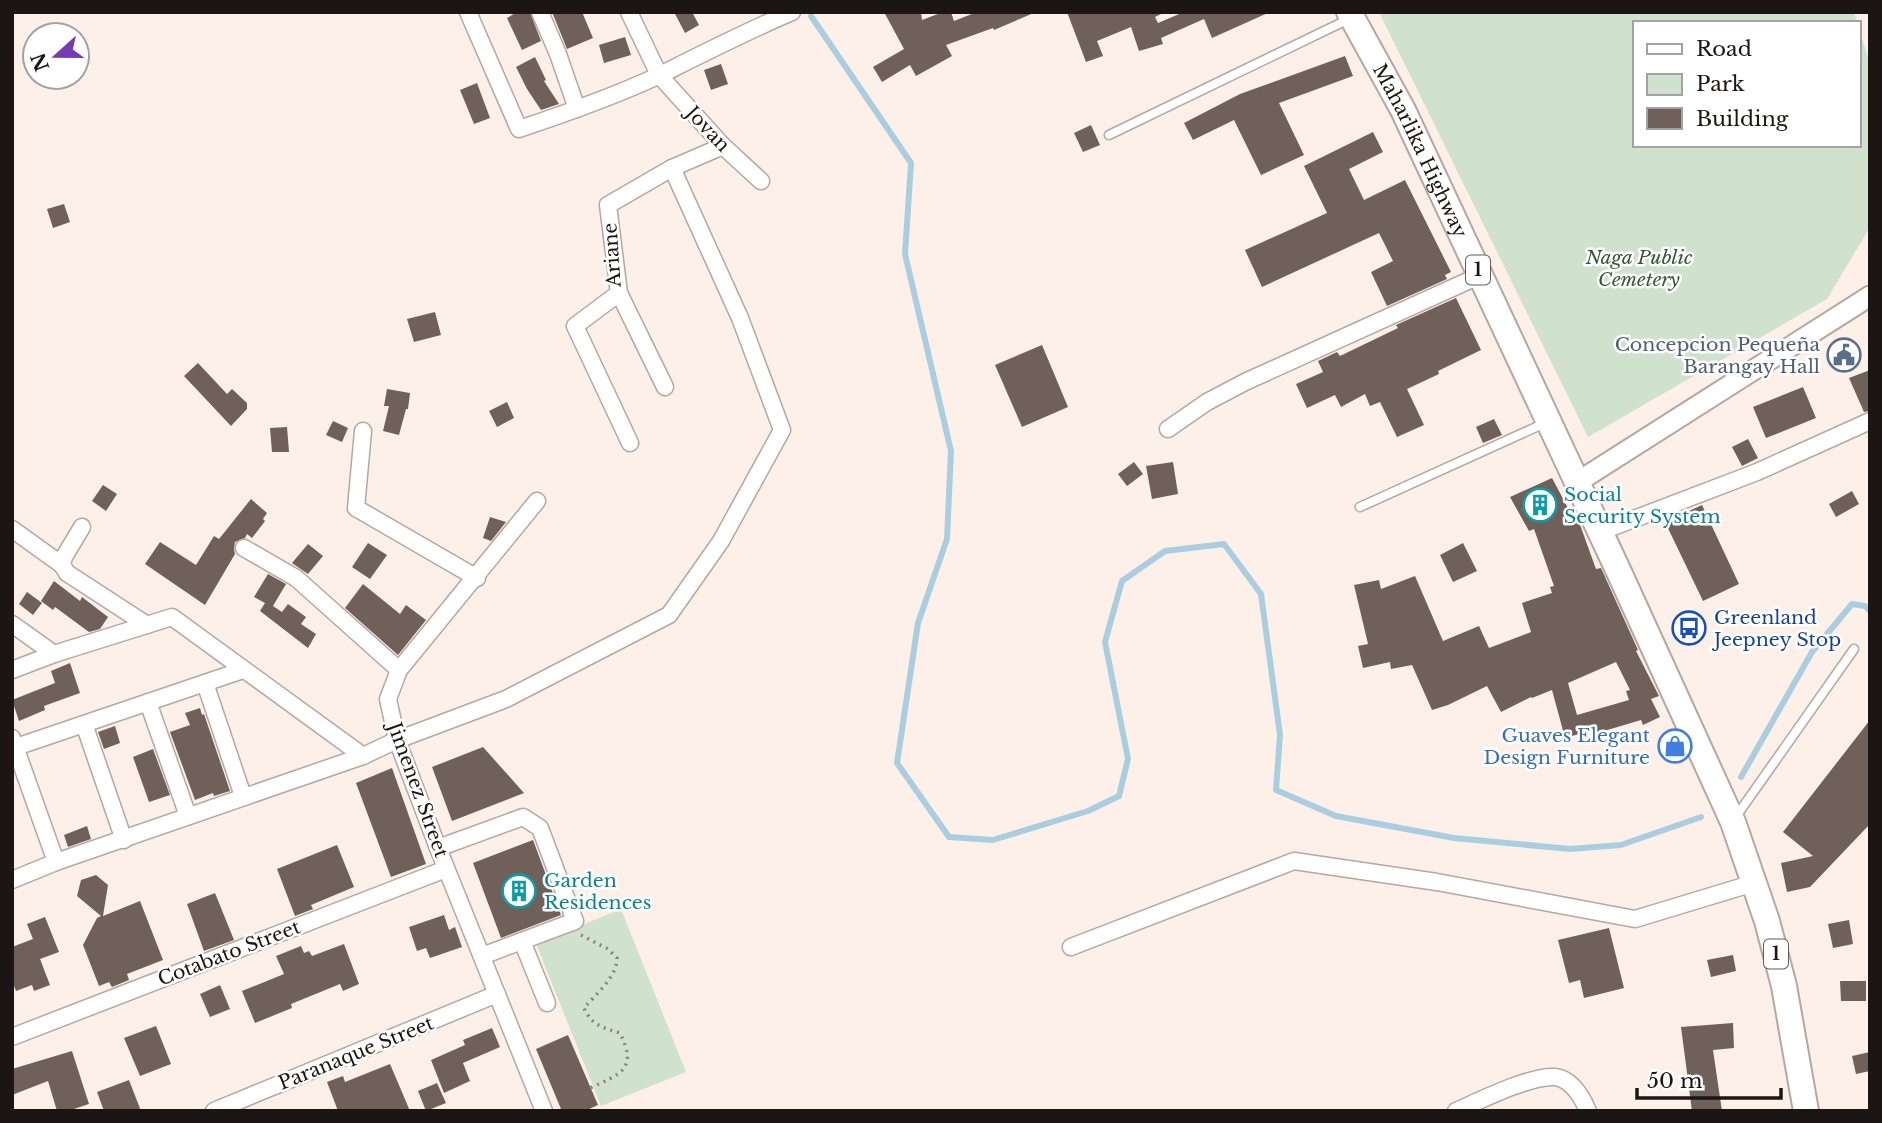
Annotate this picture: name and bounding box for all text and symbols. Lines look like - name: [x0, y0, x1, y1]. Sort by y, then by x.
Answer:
- north arrow: [21, 21, 91, 91]
- legend: [1633, 21, 1861, 147]
- text: Road: [1696, 36, 1752, 62]
- text: N: [27, 49, 55, 74]
- street label: Maharlika Highway: [1368, 60, 1472, 241]
- text: Park: [1696, 71, 1745, 97]
- street label: Jovan: [679, 99, 735, 157]
- text: Building: [1696, 106, 1789, 132]
- street label: Ariane: [598, 222, 626, 289]
- park label: Naga Public Cemetery: [1585, 246, 1693, 291]
- road number: 1: [1466, 256, 1490, 284]
- place label: Concepcion Pequeña Barangay Hall: [1615, 333, 1820, 378]
- public building icon: Concepcion Pequeña Barangay Hall: [1825, 336, 1863, 374]
- place label: Social Security System: [1564, 483, 1721, 528]
- building icon: Social Security System: [1521, 486, 1559, 524]
- place label: Greenland Jeepney Stop: [1711, 606, 1841, 651]
- bus stop icon: Greenland Jeepney Stop: [1670, 609, 1708, 647]
- street label: Jimenez Street: [382, 716, 453, 861]
- place label: Guaves Elegant Design Furniture: [1484, 724, 1651, 769]
- shop icon: Guaves Elegant Design Furniture: [1656, 727, 1694, 765]
- place label: Garden Residences: [544, 869, 651, 914]
- building icon: Garden Residences: [500, 872, 538, 910]
- street label: Cotabato Street: [155, 915, 304, 991]
- road number: 1: [1764, 939, 1788, 968]
- street label: Paranaque Street: [275, 1011, 438, 1095]
- scale bar: [1637, 1056, 1780, 1100]
- text: 50 m: [1647, 1068, 1703, 1094]

